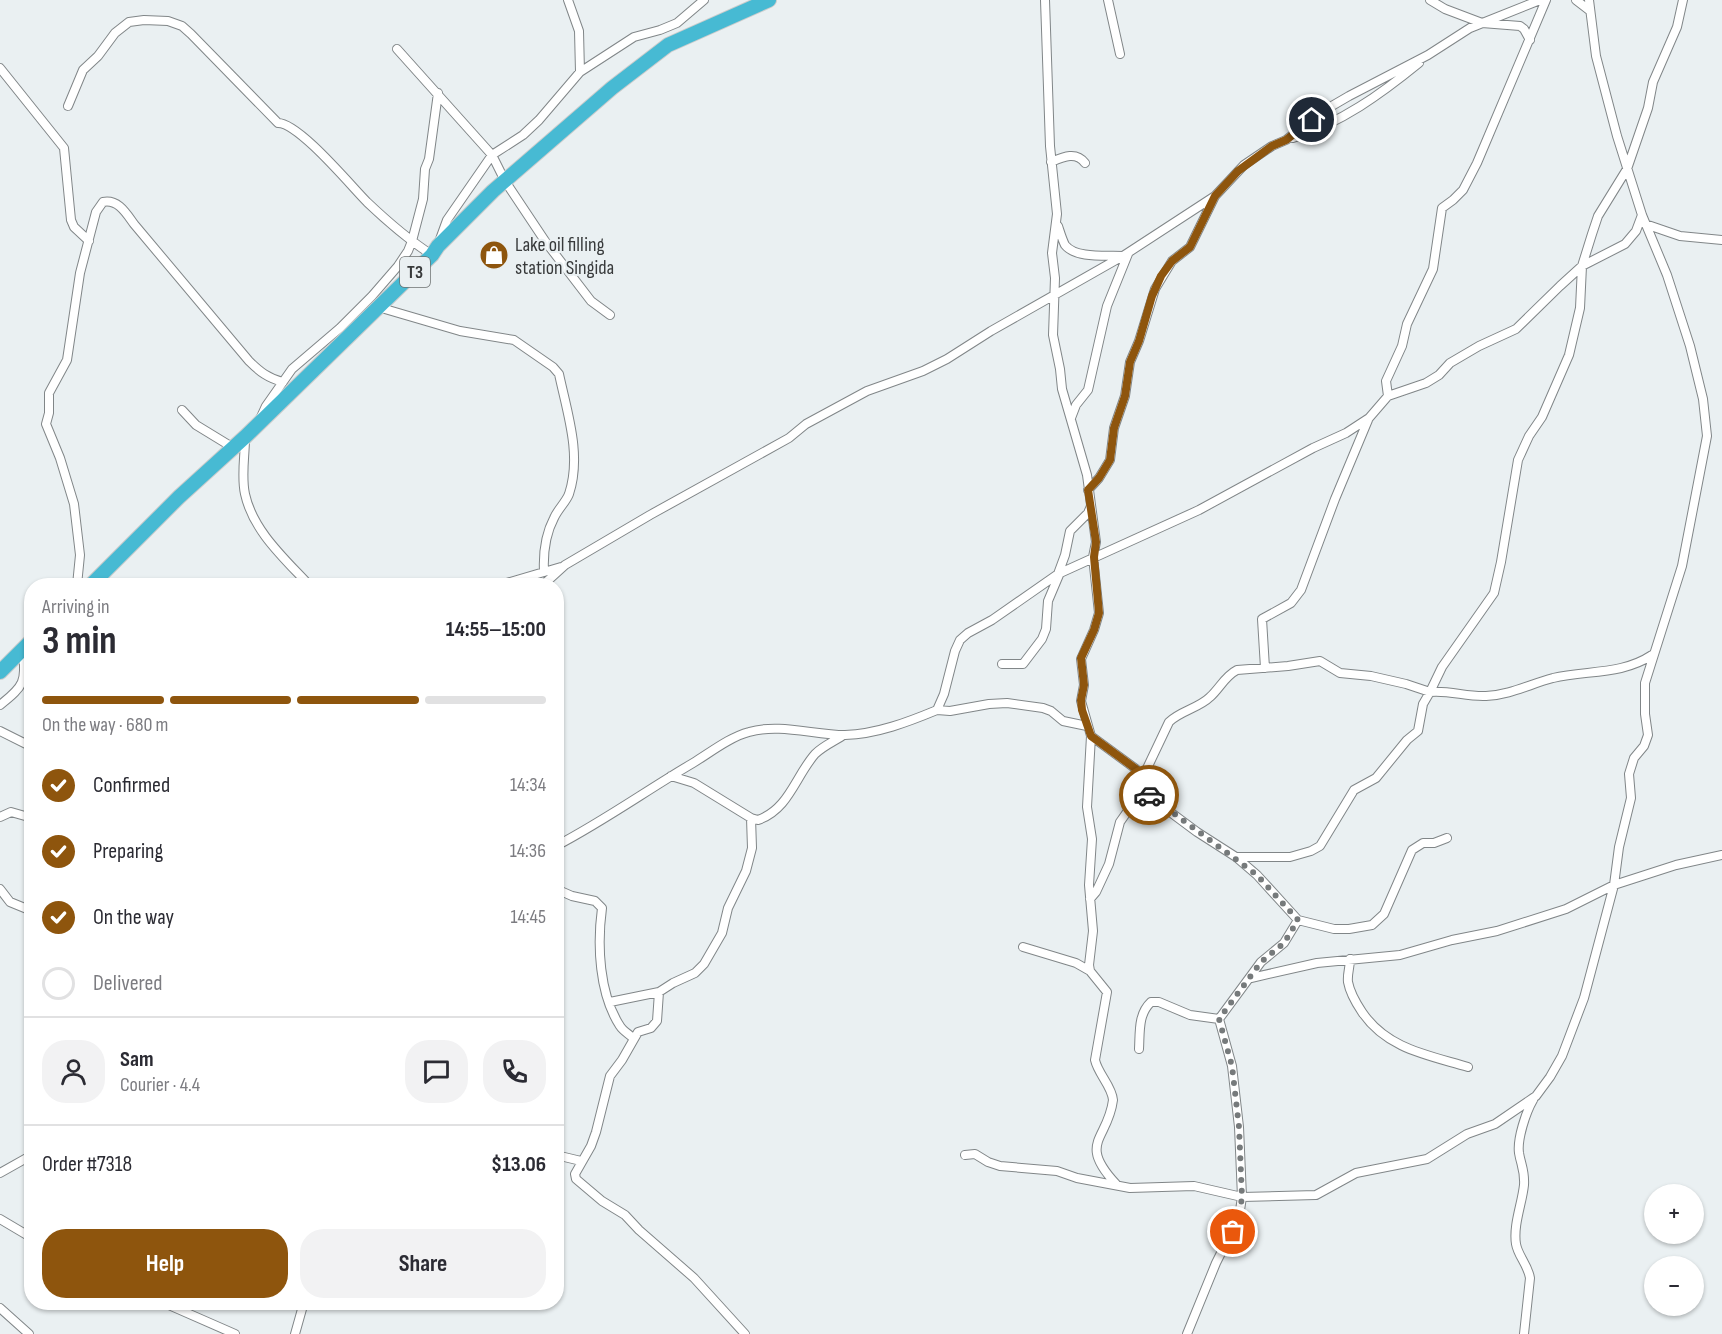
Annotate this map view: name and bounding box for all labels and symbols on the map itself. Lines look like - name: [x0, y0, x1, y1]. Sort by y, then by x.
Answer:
- pin: [1286, 94, 1337, 145]
- place label: Lake oil filling station Singida: [515, 233, 614, 280]
- shop icon: Lake oil filling station Singida: [478, 239, 510, 271]
- road number: T3: [400, 257, 430, 287]
- courier: [1119, 765, 1179, 825]
- pin: [1207, 1206, 1258, 1257]

